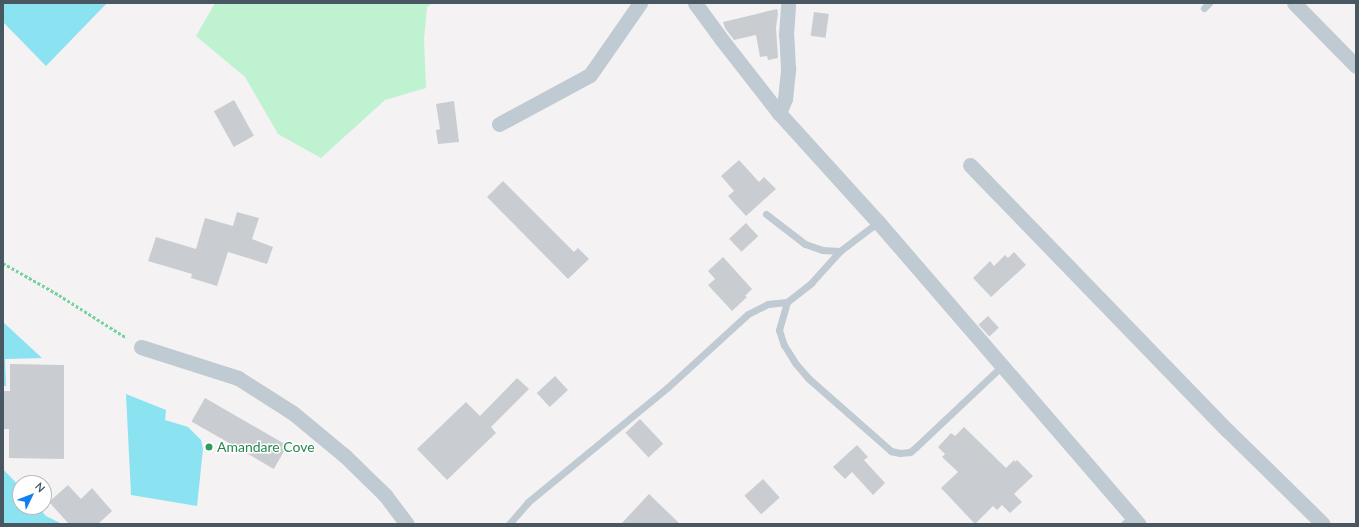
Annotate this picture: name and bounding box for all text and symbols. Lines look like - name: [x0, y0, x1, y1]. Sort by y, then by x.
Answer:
- place label: Amandare Cove: [217, 439, 315, 455]
- marker: Amandare Cove: [204, 442, 214, 452]
- north arrow: [12, 475, 52, 515]
- text: N: [33, 480, 48, 495]

